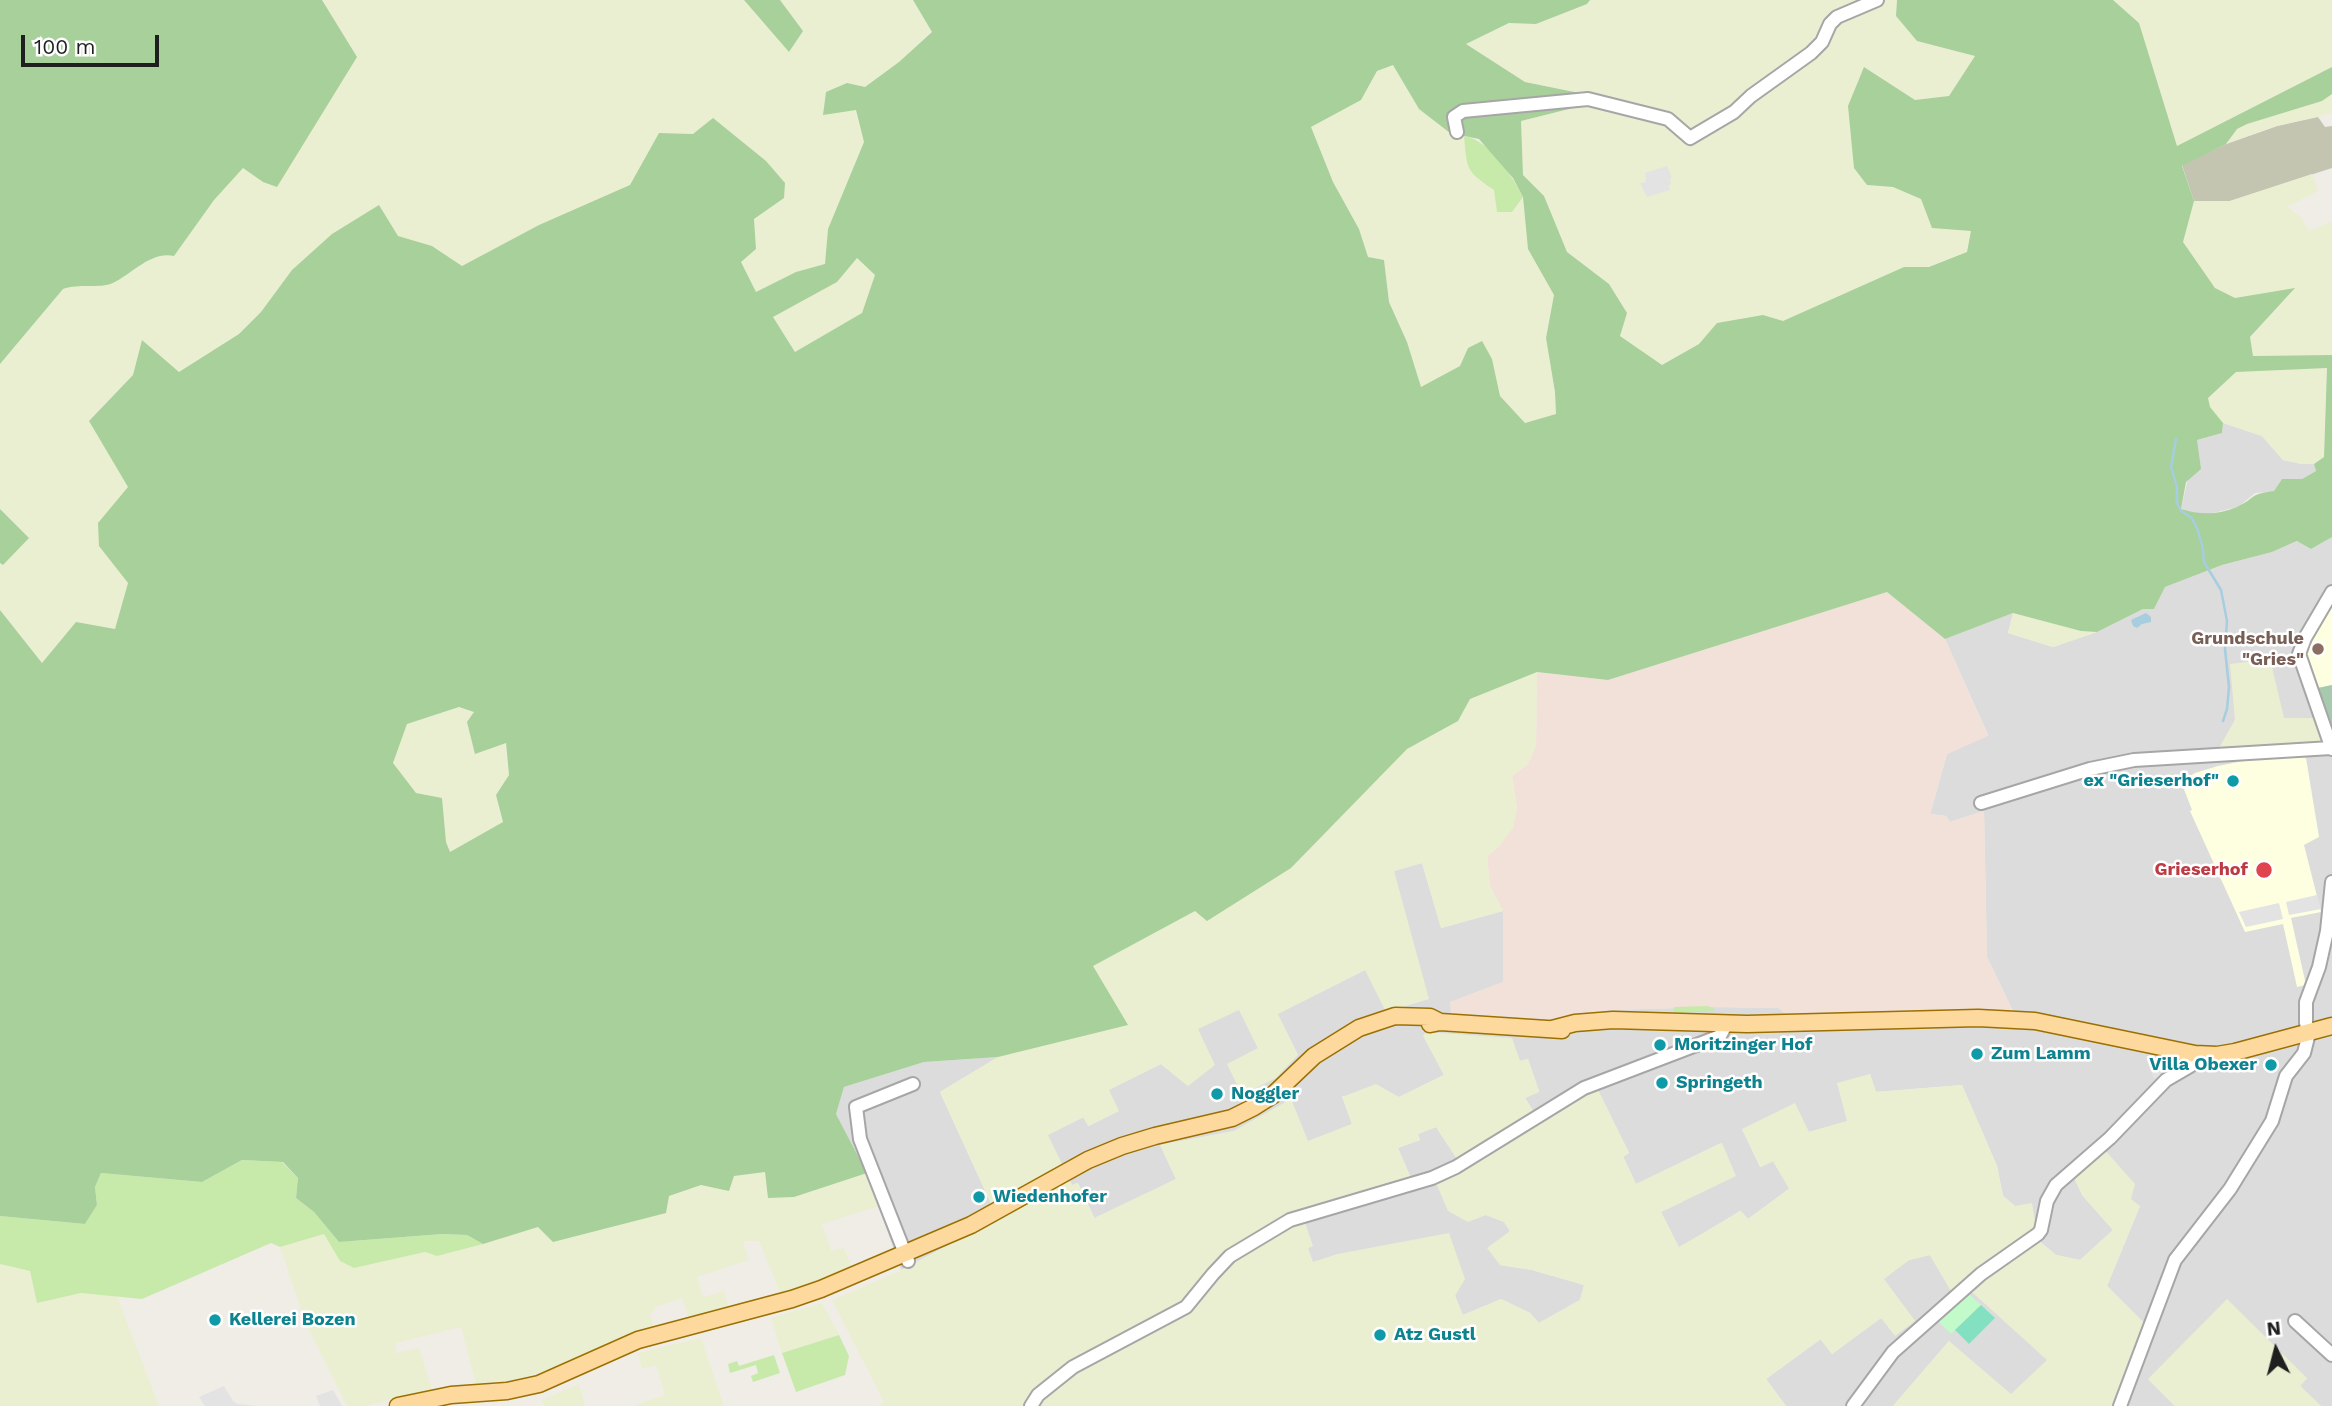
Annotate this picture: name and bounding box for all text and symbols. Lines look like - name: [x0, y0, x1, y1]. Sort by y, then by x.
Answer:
- scale bar: [24, 21, 163, 65]
- text: 100 m: [34, 34, 96, 59]
- place label: Grundschule "Gries": [2191, 628, 2304, 670]
- marker: Grundschule "Gries": [2310, 641, 2326, 657]
- place label: ex "Grieserhof": [2084, 770, 2219, 792]
- marker: ex "Grieserhof": [2225, 773, 2241, 789]
- place label: Grieserhof: [2155, 859, 2248, 881]
- marker: Grieserhof: [2254, 860, 2274, 880]
- place label: Moritzinger Hof: [1674, 1034, 1813, 1056]
- marker: Moritzinger Hof: [1652, 1037, 1668, 1053]
- place label: Zum Lamm: [1991, 1043, 2091, 1065]
- marker: Zum Lamm: [1969, 1046, 1985, 1062]
- place label: Villa Obexer: [2149, 1054, 2257, 1076]
- marker: Villa Obexer: [2263, 1057, 2279, 1073]
- place label: Springeth: [1676, 1072, 1763, 1094]
- marker: Springeth: [1654, 1075, 1670, 1091]
- place label: Noggler: [1231, 1083, 1299, 1105]
- marker: Noggler: [1209, 1086, 1225, 1102]
- place label: Wiedenhofer: [993, 1186, 1107, 1208]
- marker: Wiedenhofer: [971, 1189, 987, 1205]
- place label: Kellerei Bozen: [229, 1309, 356, 1331]
- marker: Kellerei Bozen: [207, 1312, 223, 1328]
- north arrow: [2241, 1315, 2311, 1385]
- text: N: [2266, 1316, 2282, 1341]
- place label: Atz Gustl: [1394, 1324, 1476, 1346]
- marker: Atz Gustl: [1372, 1327, 1388, 1343]

